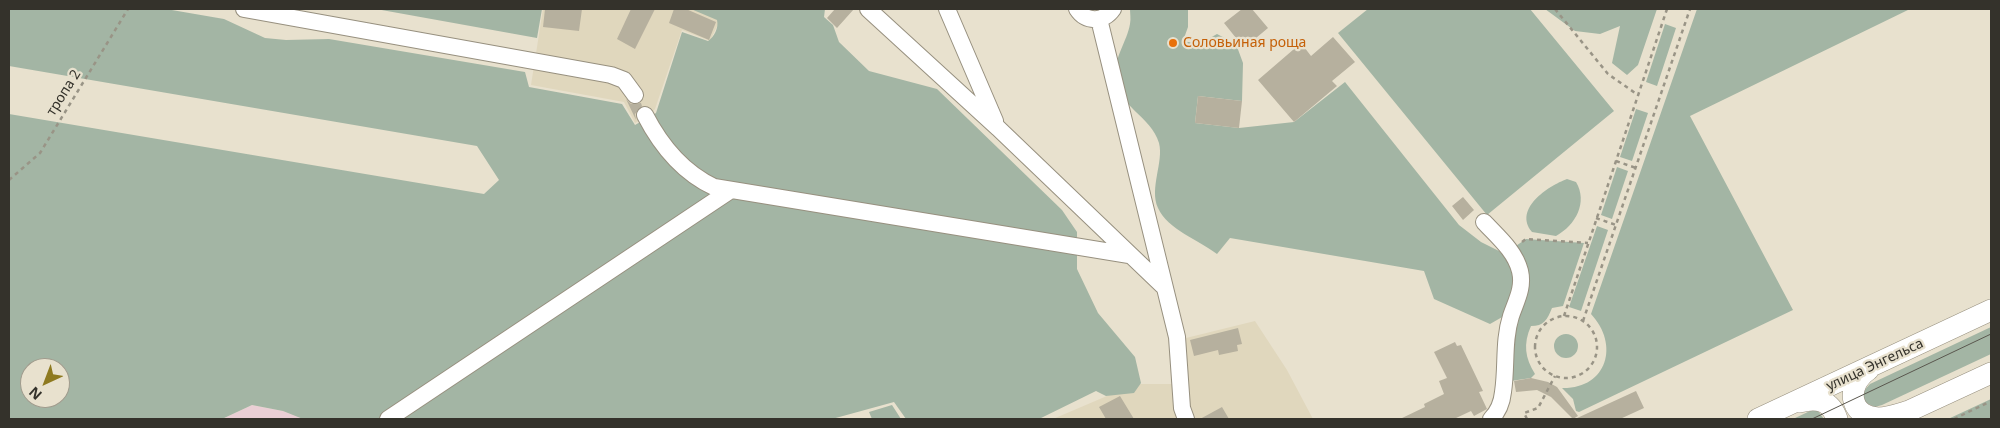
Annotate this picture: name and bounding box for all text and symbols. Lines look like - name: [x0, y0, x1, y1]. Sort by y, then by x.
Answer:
- place label: Соловьиная роща: [1183, 35, 1306, 51]
- marker: Соловьиная роща: [1167, 37, 1179, 49]
- street label: тропа 2: [43, 67, 85, 119]
- street label: улица Энгельса: [1824, 335, 1926, 395]
- north arrow: [20, 358, 70, 408]
- text: N: [24, 383, 46, 404]

